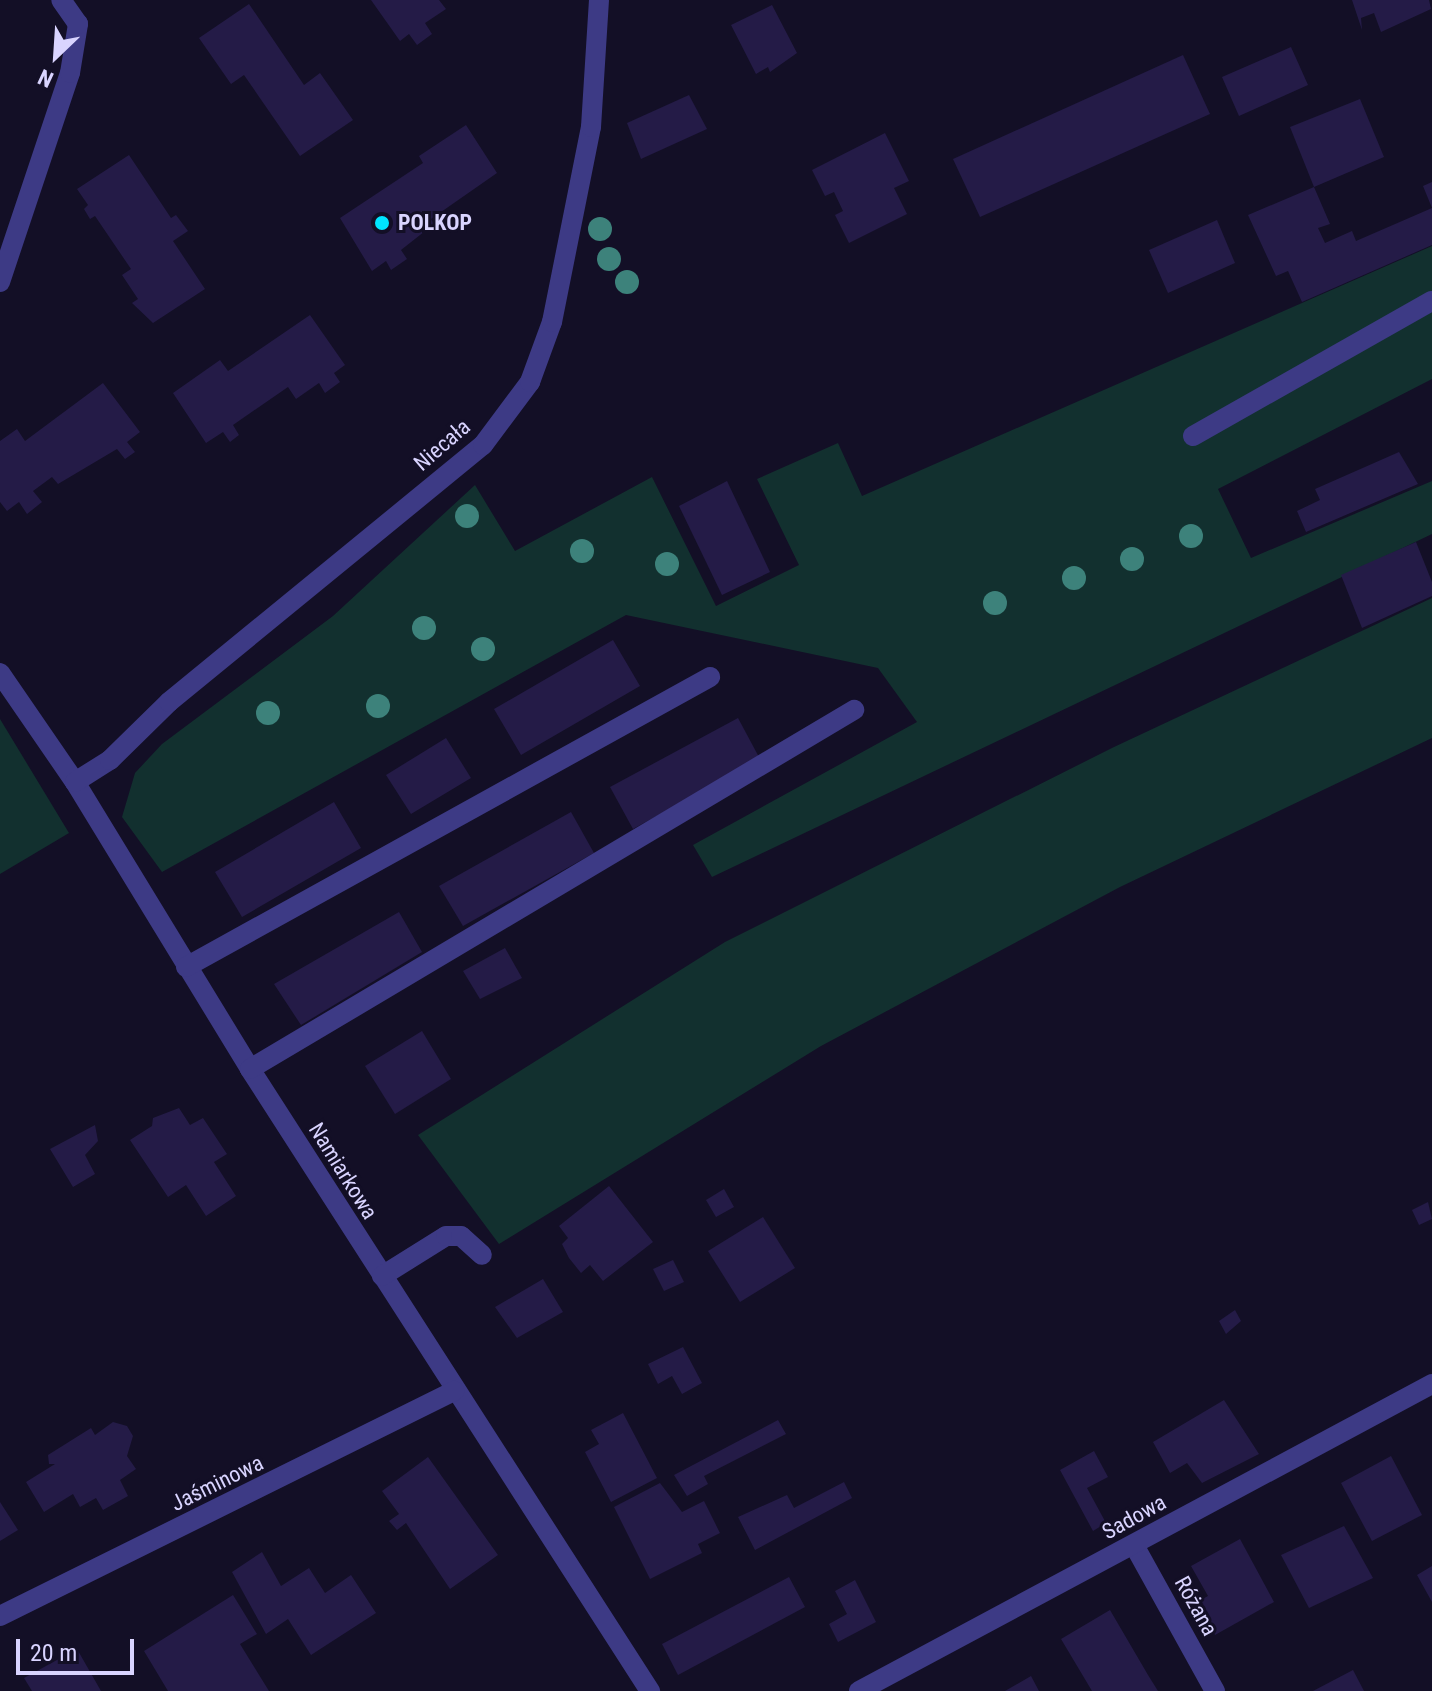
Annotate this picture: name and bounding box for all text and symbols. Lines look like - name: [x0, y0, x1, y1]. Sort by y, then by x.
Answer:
- north arrow: [16, 16, 96, 96]
- text: N: [34, 64, 57, 92]
- place label: POLKOP: [398, 210, 472, 236]
- marker: POLKOP: [373, 214, 391, 232]
- street label: Niecała: [409, 413, 475, 477]
- street label: Namiarkowa: [303, 1118, 383, 1224]
- street label: Jaśminowa: [167, 1449, 267, 1517]
- street label: Sadowa: [1098, 1489, 1170, 1545]
- street label: Różana: [1169, 1572, 1223, 1640]
- scale bar: [20, 1623, 138, 1673]
- text: 20 m: [30, 1639, 77, 1667]

